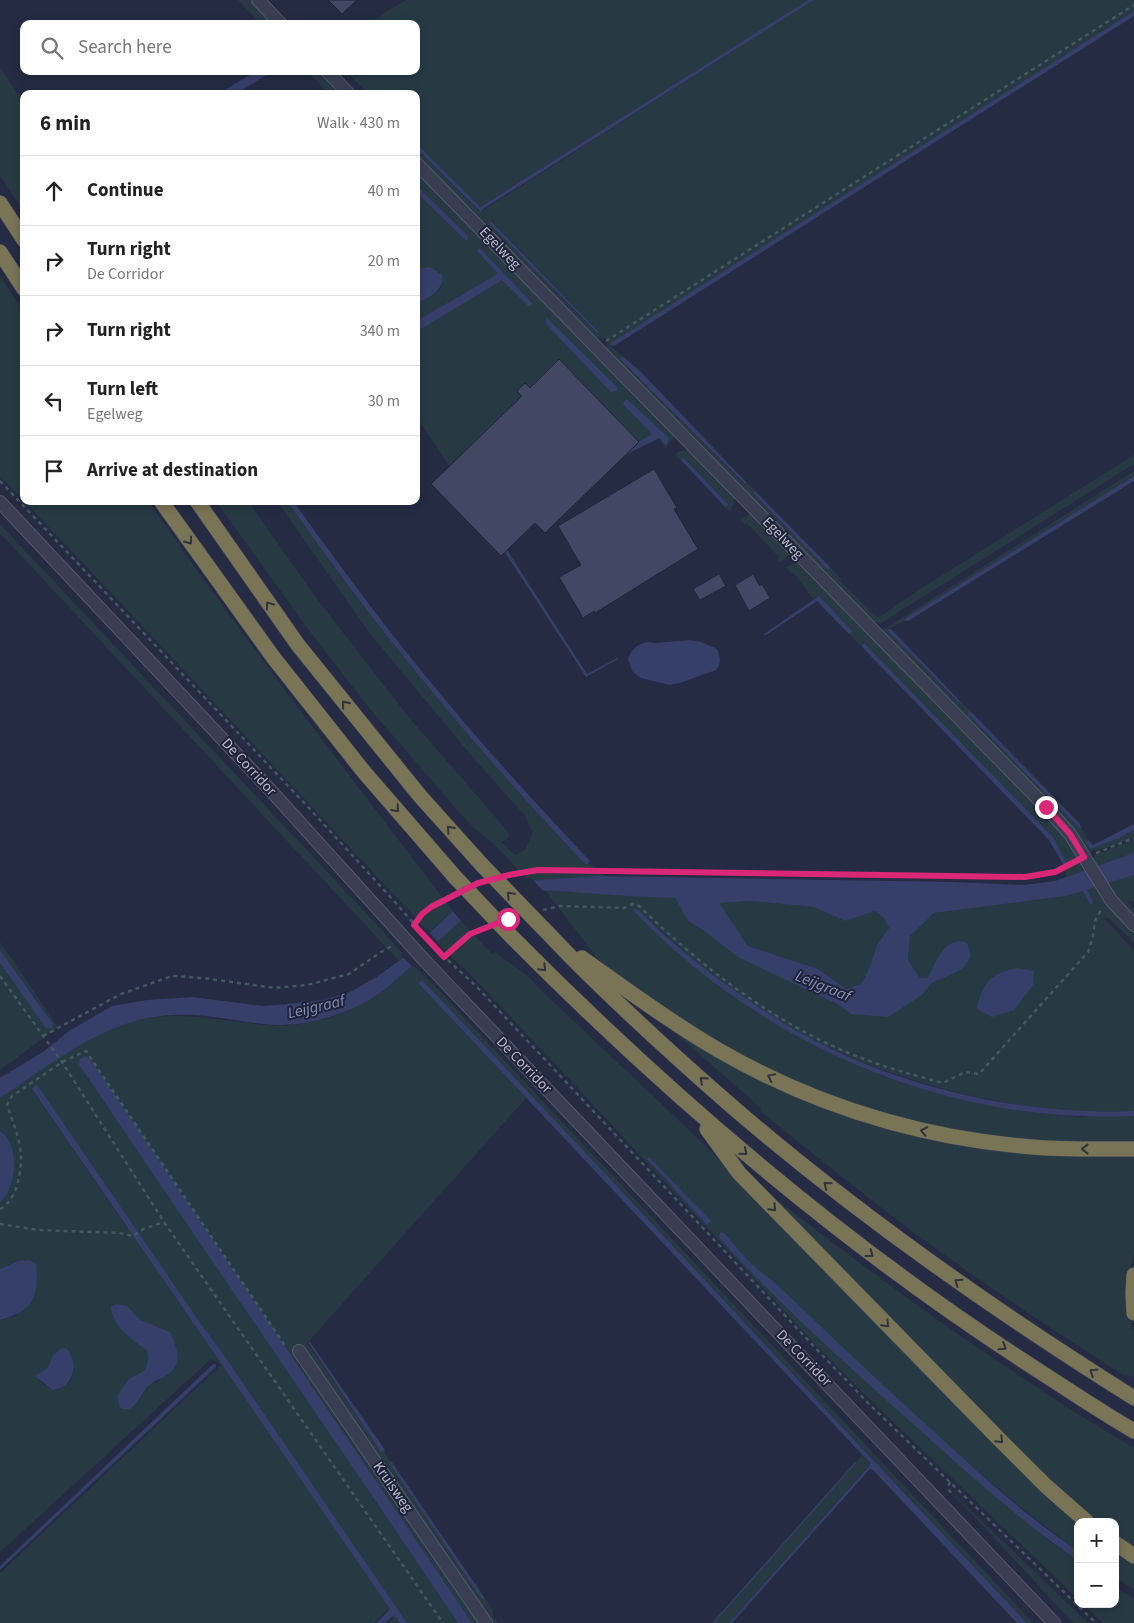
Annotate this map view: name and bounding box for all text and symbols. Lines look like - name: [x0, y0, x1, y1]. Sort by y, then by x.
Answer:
- search box: [20, 20, 420, 75]
- icon: search: [38, 34, 66, 62]
- text: Search here: [78, 34, 172, 61]
- text: 6 min: [40, 108, 91, 138]
- text: Walk · 430 m: [317, 112, 400, 134]
- icon: ahead: [40, 177, 68, 205]
- text: Continue: [87, 177, 164, 204]
- text: 40 m: [368, 180, 400, 202]
- street label: Egelweg: [474, 222, 526, 274]
- text: Turn right: [87, 236, 171, 263]
- icon: right: [40, 247, 68, 275]
- text: 20 m: [368, 250, 400, 272]
- text: De Corridor: [87, 263, 164, 285]
- icon: right: [40, 317, 68, 345]
- text: Turn right: [87, 317, 171, 344]
- text: 340 m: [360, 320, 400, 342]
- text: Turn left: [87, 376, 158, 403]
- icon: left: [40, 387, 68, 415]
- text: 30 m: [368, 390, 400, 412]
- text: Egelweg: [87, 403, 143, 425]
- icon: arrive: [40, 457, 68, 485]
- text: Arrive at destination: [87, 457, 258, 484]
- street label: Egelweg: [757, 512, 809, 564]
- one-way arrow: [183, 535, 192, 545]
- one-way arrow: [266, 601, 275, 611]
- one-way arrow: [343, 701, 351, 710]
- street label: De Corridor: [217, 733, 282, 801]
- route end: [1035, 796, 1058, 819]
- one-way arrow: [390, 803, 399, 812]
- one-way arrow: [446, 825, 455, 834]
- one-way arrow: [507, 891, 516, 900]
- route start: [497, 908, 520, 931]
- one-way arrow: [537, 963, 546, 972]
- water label: Leijgraaf: [792, 965, 856, 1008]
- water label: Leijgraaf: [285, 989, 349, 1024]
- street label: De Corridor: [491, 1032, 557, 1099]
- one-way arrow: [767, 1073, 776, 1084]
- one-way arrow: [699, 1077, 708, 1086]
- one-way arrow: [920, 1126, 929, 1137]
- one-way arrow: [1081, 1144, 1089, 1154]
- one-way arrow: [738, 1146, 747, 1155]
- one-way arrow: [824, 1182, 833, 1190]
- one-way arrow: [767, 1202, 776, 1211]
- one-way arrow: [864, 1248, 874, 1257]
- one-way arrow: [954, 1279, 963, 1288]
- one-way arrow: [881, 1318, 890, 1327]
- street label: De Corridor: [771, 1325, 837, 1392]
- one-way arrow: [997, 1341, 1006, 1351]
- one-way arrow: [1089, 1369, 1098, 1379]
- one-way arrow: [994, 1435, 1003, 1444]
- street label: Kruisweg: [368, 1457, 418, 1517]
- map controls: [1074, 1518, 1119, 1608]
- button: +: [1074, 1518, 1119, 1563]
- button: −: [1074, 1563, 1119, 1608]

